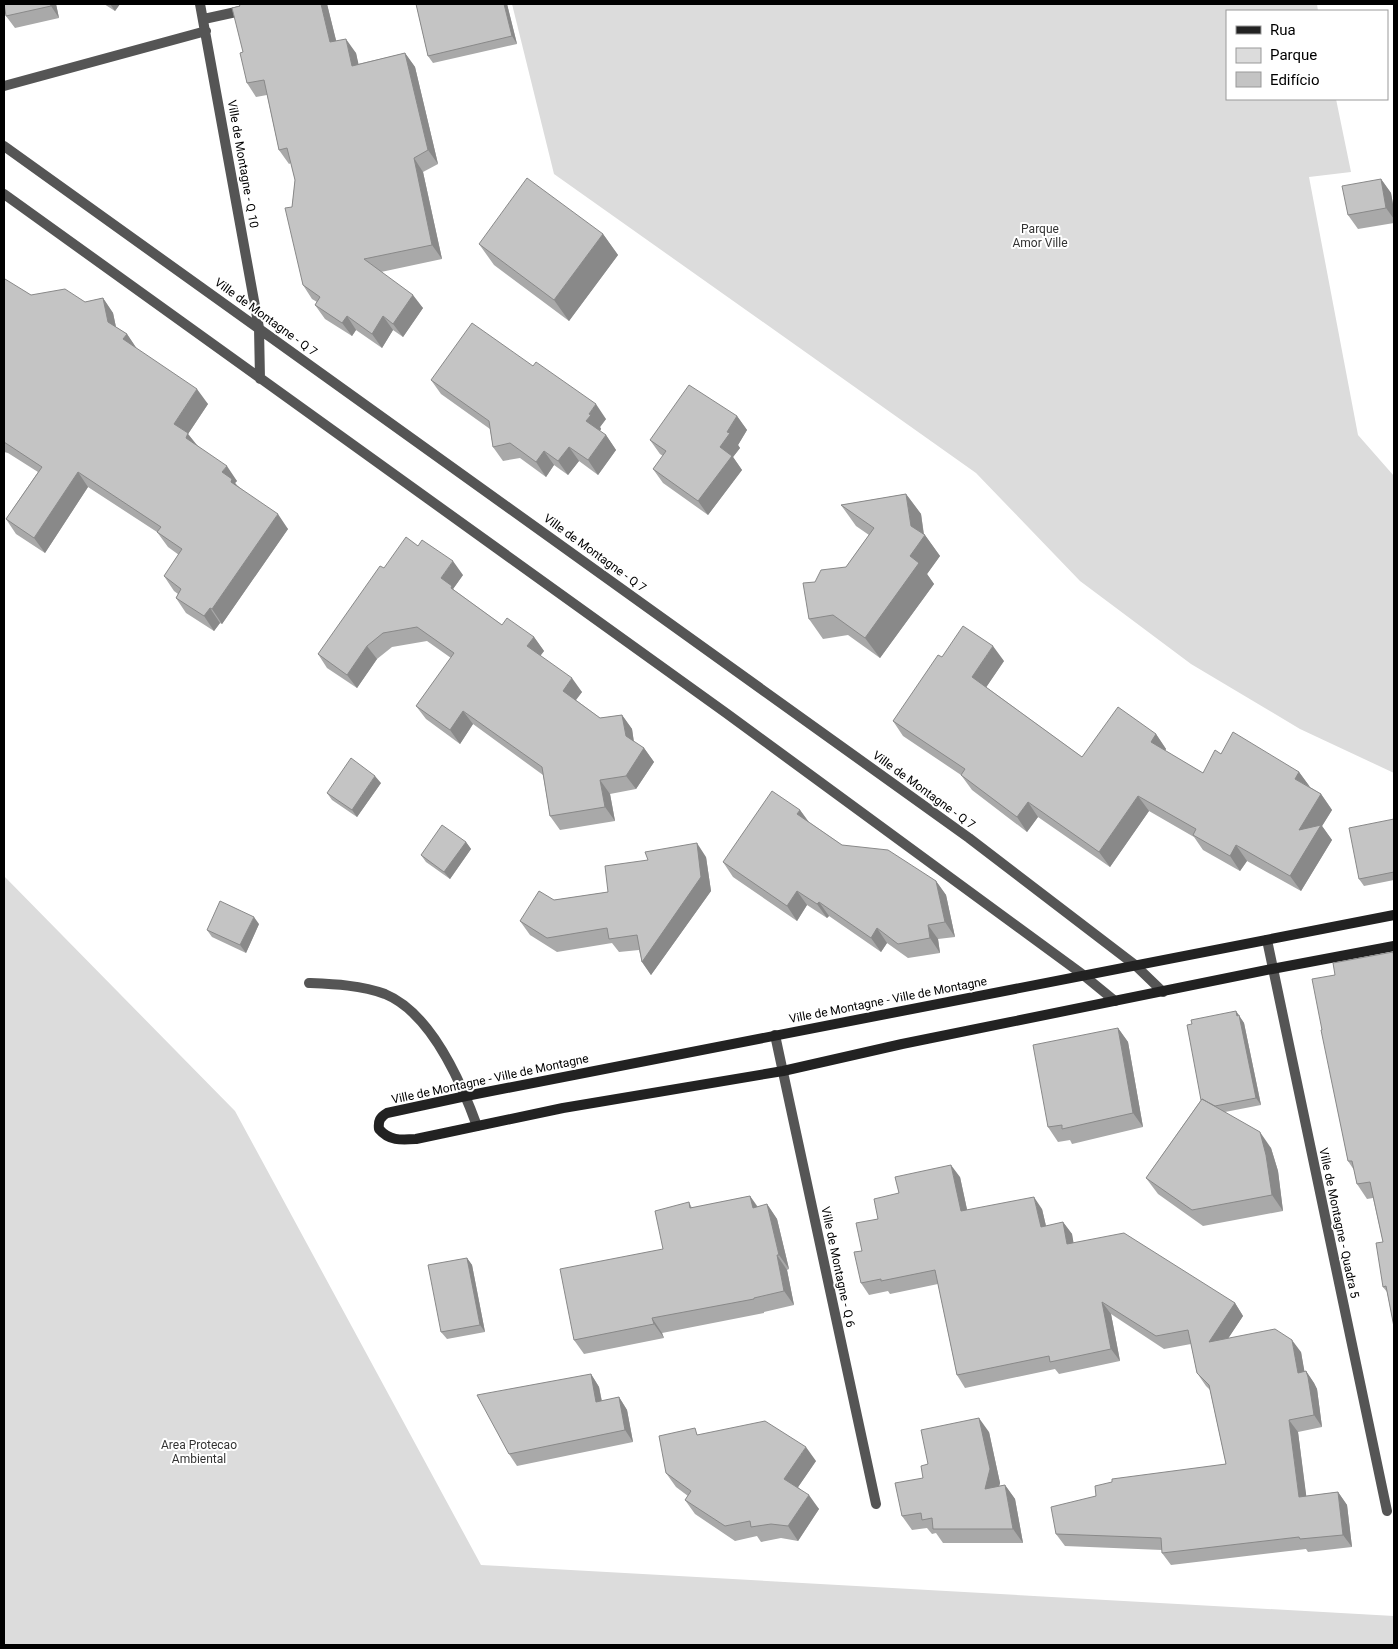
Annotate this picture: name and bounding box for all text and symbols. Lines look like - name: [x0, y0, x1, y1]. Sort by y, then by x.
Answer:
- legend: [1226, 10, 1388, 100]
- text: Rua: [1270, 21, 1296, 39]
- text: Parque: [1270, 46, 1317, 64]
- text: Edifício: [1270, 71, 1319, 89]
- street label: Ville de Montagne - Q 10: [225, 99, 261, 229]
- park label: Parque Amor Ville: [1013, 222, 1068, 250]
- street label: Ville de Montagne - Q 7: [212, 275, 320, 359]
- street label: Ville de Montagne - Q 7: [541, 511, 649, 595]
- street label: Ville de Montagne - Q 7: [870, 748, 978, 832]
- street label: Ville de Montagne - Ville de Montagne: [788, 974, 988, 1026]
- street label: Ville de Montagne - Ville de Montagne: [390, 1051, 590, 1107]
- street label: Ville de Montagne - Quadra 5: [1316, 1146, 1362, 1300]
- street label: Ville de Montagne - Q 6: [818, 1205, 858, 1329]
- park label: Area Protecao Ambiental: [161, 1438, 237, 1466]

